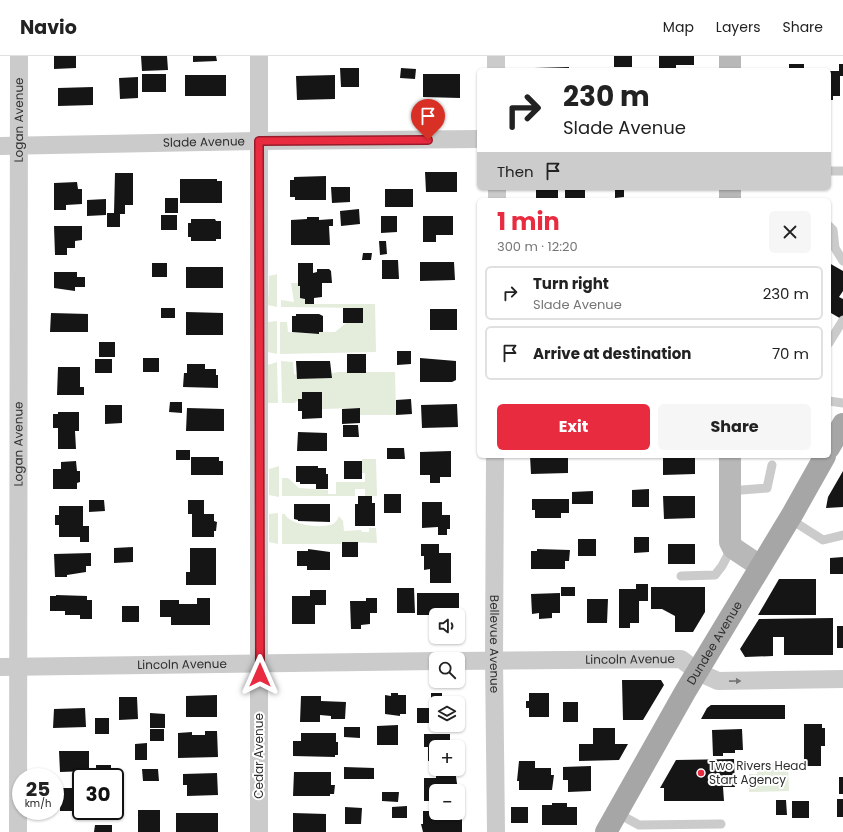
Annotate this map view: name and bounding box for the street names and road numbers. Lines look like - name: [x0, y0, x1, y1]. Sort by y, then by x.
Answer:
- street label: Logan Avenue: [10, 77, 27, 163]
- street label: Slade Avenue: [163, 132, 245, 151]
- street label: Logan Avenue: [9, 401, 27, 487]
- street label: Bellevue Avenue: [486, 595, 503, 693]
- street label: Dundee Avenue: [682, 598, 746, 688]
- street label: Lincoln Avenue: [585, 650, 675, 668]
- street label: Lincoln Avenue: [137, 655, 227, 673]
- street label: Cedar Avenue: [250, 713, 267, 799]

